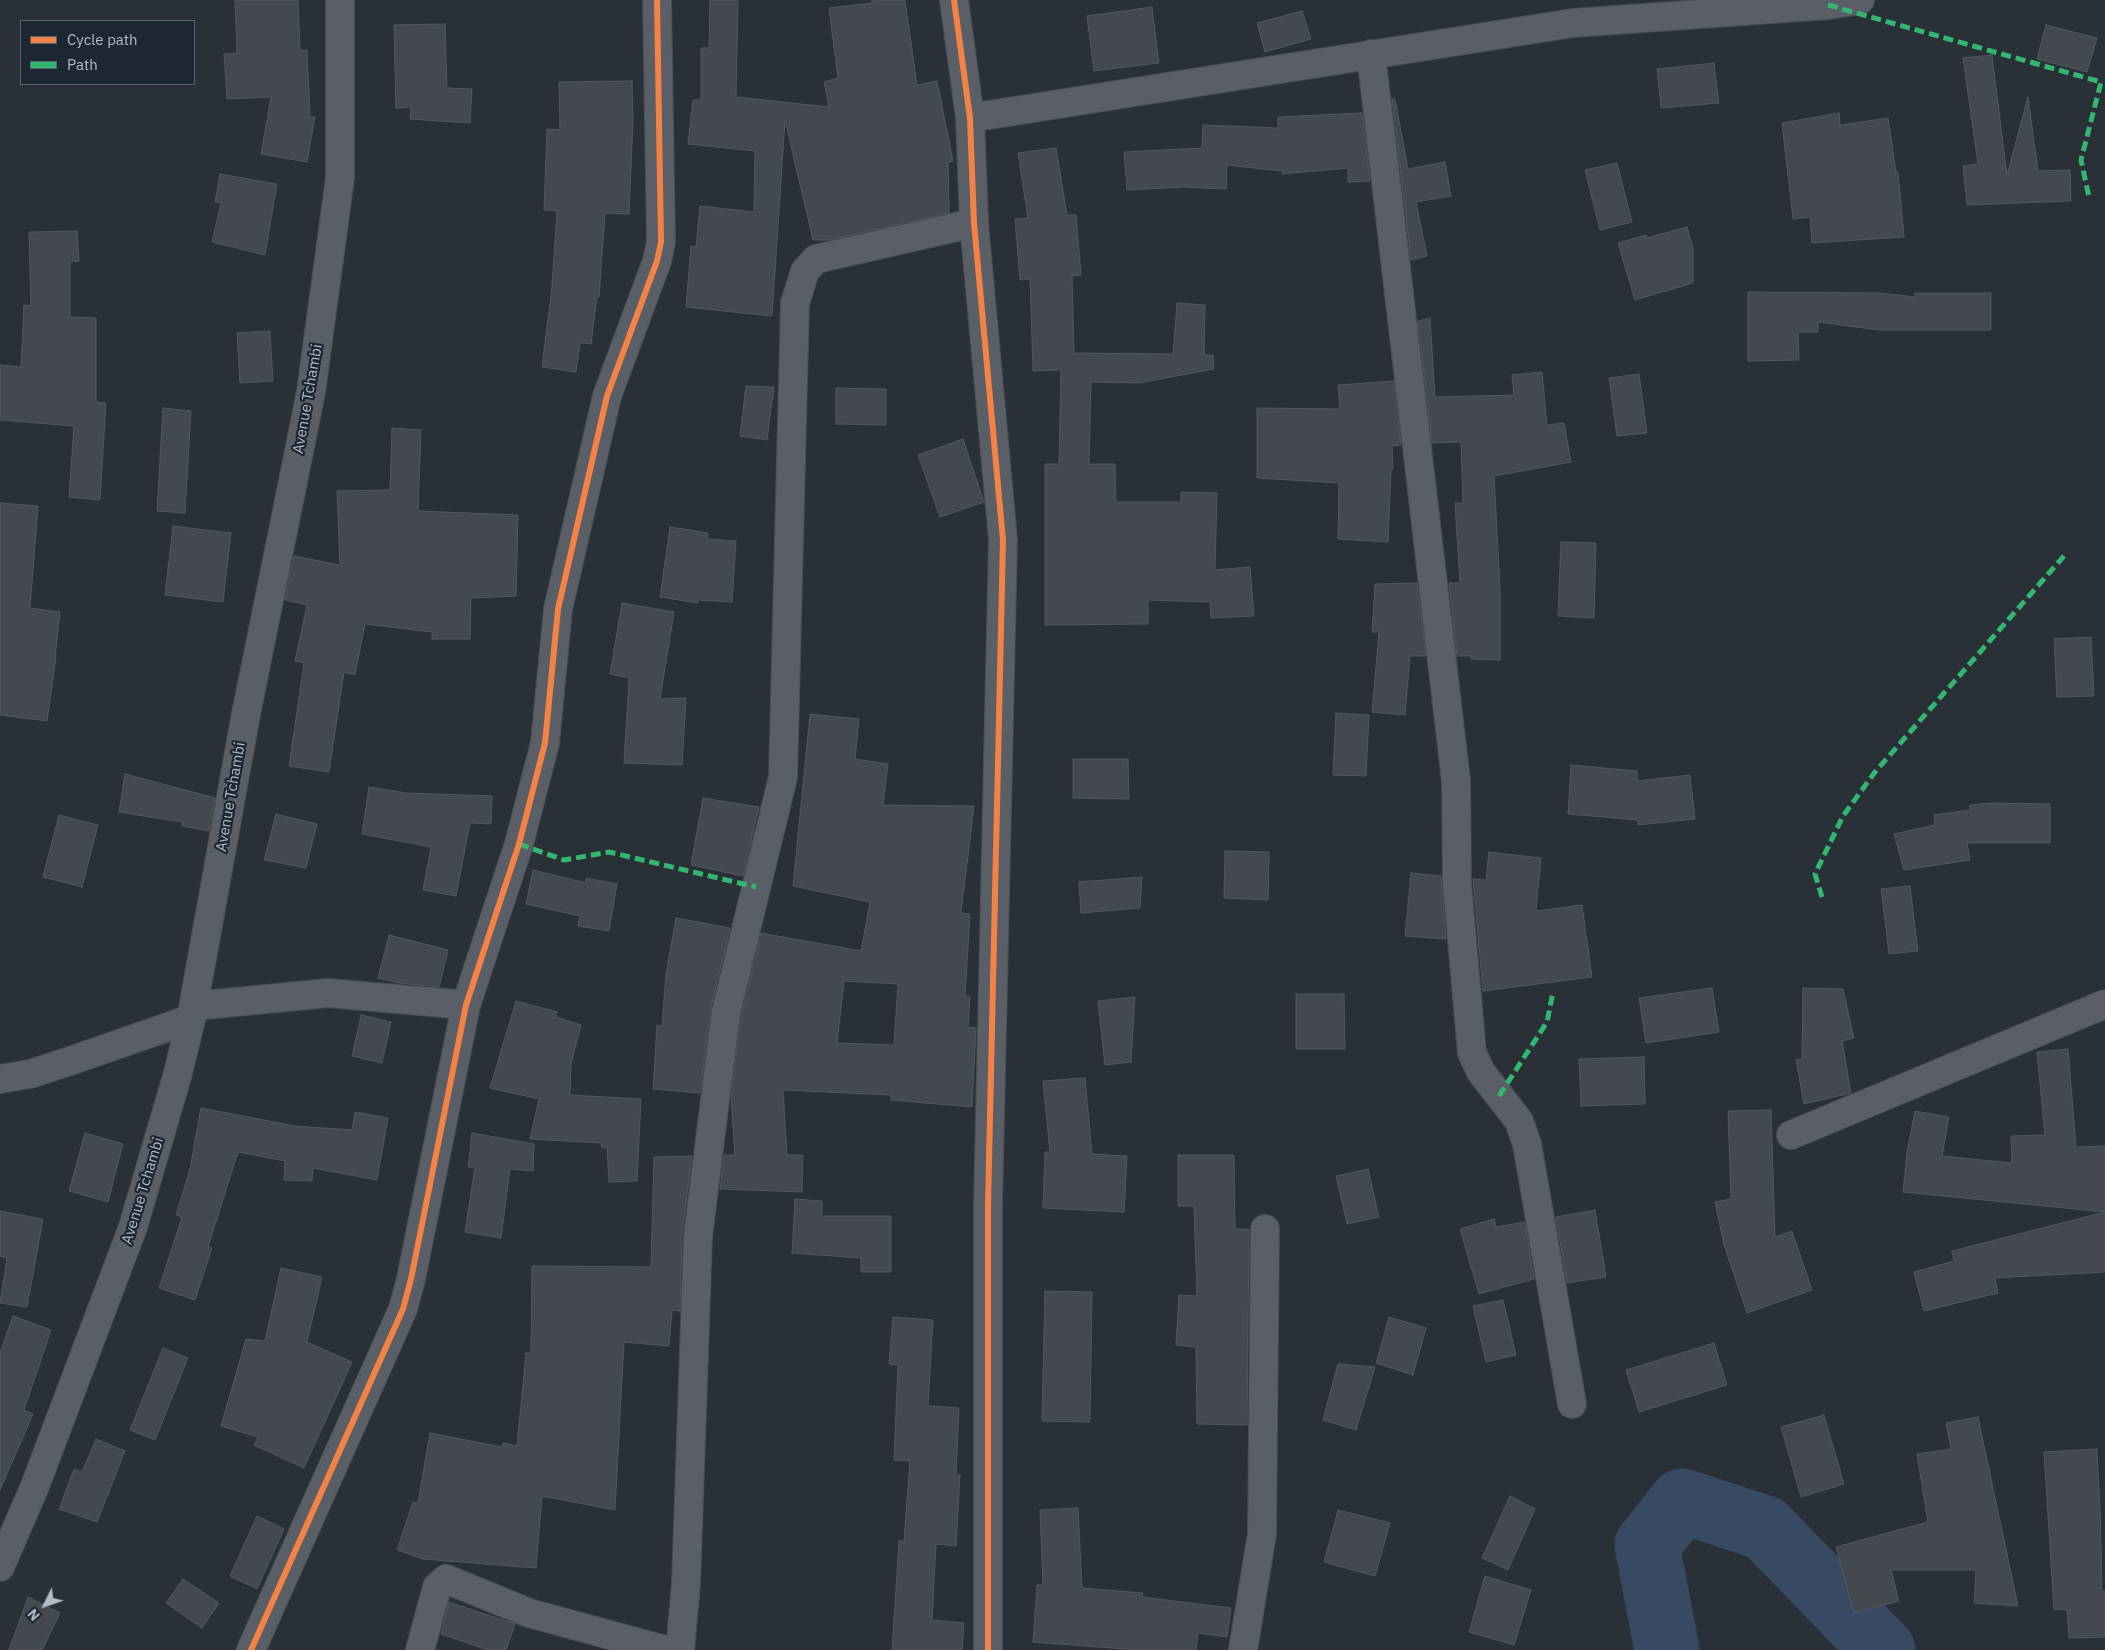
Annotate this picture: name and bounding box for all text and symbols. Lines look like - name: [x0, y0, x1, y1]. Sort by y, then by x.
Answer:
- legend: [20, 20, 195, 85]
- text: Cycle path: [67, 30, 138, 49]
- text: Path: [67, 55, 98, 74]
- street label: Avenue Tchambi: [290, 343, 326, 455]
- street label: Avenue Tchambi: [213, 741, 249, 853]
- street label: Avenue Tchambi: [118, 1135, 168, 1247]
- north arrow: [20, 1580, 70, 1630]
- text: N: [24, 1605, 44, 1625]

